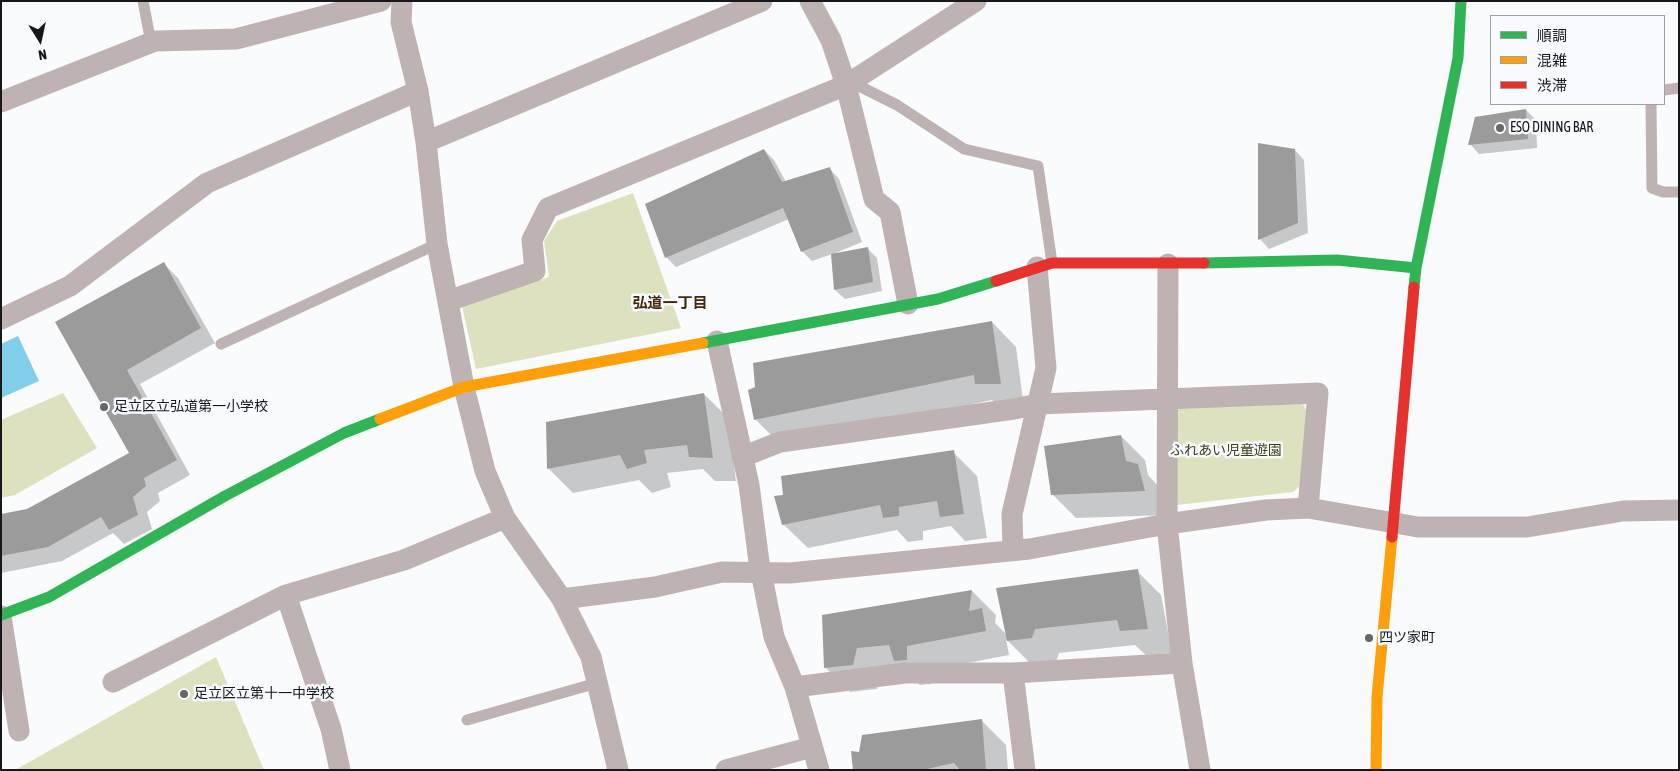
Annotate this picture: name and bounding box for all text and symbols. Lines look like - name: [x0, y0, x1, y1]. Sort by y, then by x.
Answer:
- north arrow: [15, 15, 65, 65]
- legend: [1490, 15, 1665, 105]
- text: 順調: [1537, 27, 1567, 44]
- text: N: [37, 46, 48, 63]
- text: 混雑: [1537, 52, 1567, 69]
- text: 渋滞: [1537, 77, 1567, 94]
- place label: ESO DINING BAR: [1510, 120, 1593, 136]
- marker: ESO DINING BAR: [1494, 122, 1506, 134]
- district label: 弘道一丁目: [633, 294, 707, 312]
- place label: 足立区立弘道第一小学校: [114, 399, 268, 415]
- marker: 足立区立弘道第一小学校: [98, 401, 110, 413]
- park label: ふれあい児童遊園: [1170, 443, 1282, 459]
- place label: 四ツ家町: [1379, 630, 1435, 646]
- marker: 四ツ家町: [1363, 632, 1375, 644]
- place label: 足立区立第十一中学校: [194, 686, 334, 702]
- marker: 足立区立第十一中学校: [178, 688, 190, 700]

